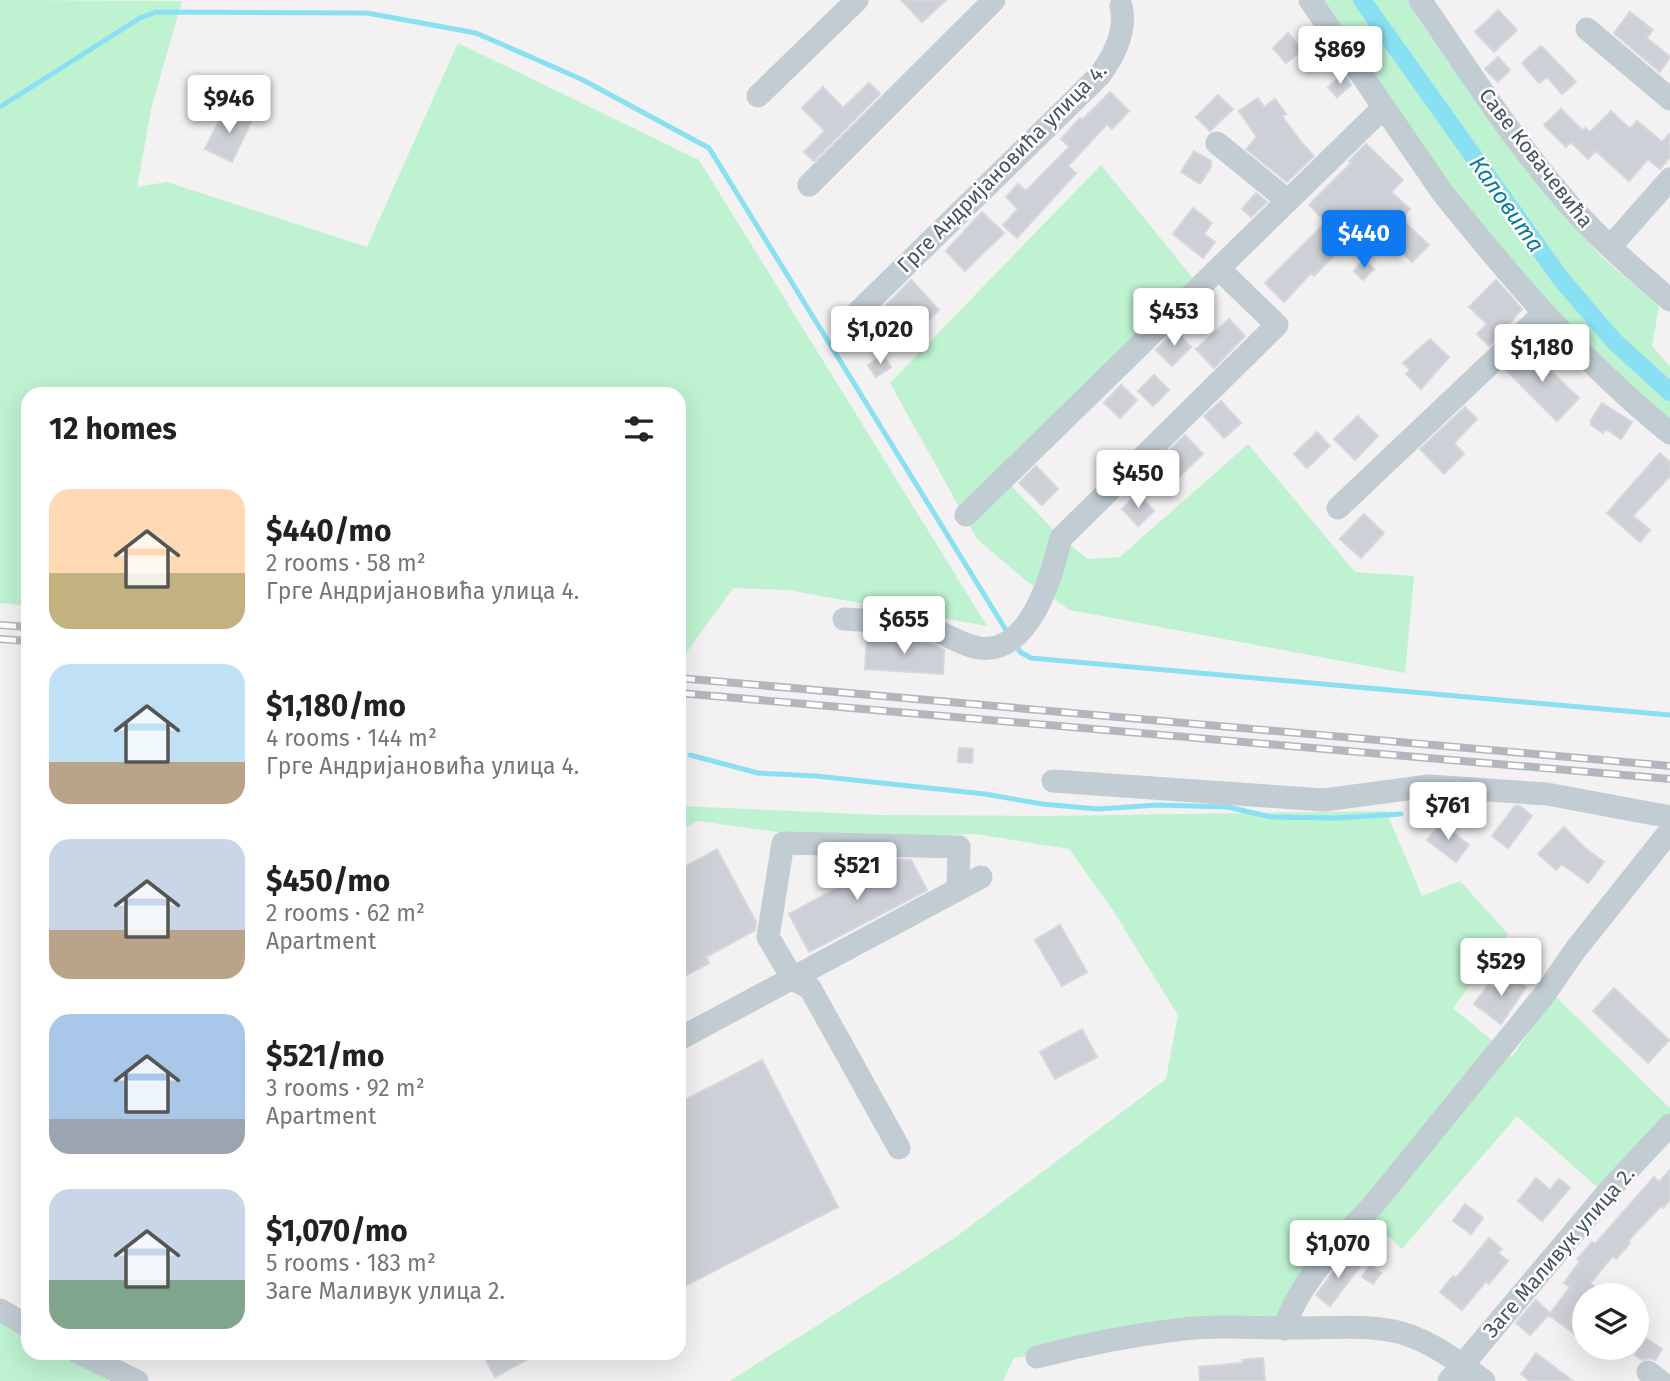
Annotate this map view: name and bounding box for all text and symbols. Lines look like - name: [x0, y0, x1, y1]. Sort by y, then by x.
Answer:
- pin: $869: [1299, 27, 1381, 86]
- text: $869: [1314, 35, 1366, 63]
- street label: Грге Андријановића улица 4.: [892, 58, 1112, 278]
- pin: $946: [188, 76, 270, 135]
- street label: Саве Ковачевића: [1473, 83, 1599, 233]
- text: $946: [204, 84, 254, 112]
- water label: Каловита: [1464, 150, 1550, 258]
- pin: $440: [1323, 210, 1405, 270]
- text: $440: [1338, 219, 1390, 247]
- pin: $453: [1133, 288, 1215, 348]
- text: $453: [1149, 297, 1199, 325]
- pin: $1,020: [823, 306, 937, 366]
- text: $1,020: [847, 315, 913, 343]
- pin: $1,180: [1485, 324, 1599, 384]
- text: $1,180: [1510, 333, 1574, 361]
- icon: filters: [620, 410, 658, 448]
- text: 12 homes: [49, 411, 177, 447]
- pin: $450: [1097, 450, 1179, 510]
- text: $450: [1112, 459, 1164, 487]
- text: $440/mo: [266, 513, 392, 549]
- icon: home: [105, 517, 189, 601]
- text: 2 rooms · 58 m²: [266, 549, 426, 577]
- text: Грге Андријановића улица 4.: [266, 577, 579, 605]
- pin: $655: [863, 596, 945, 656]
- text: $655: [879, 605, 929, 633]
- text: $1,180/mo: [266, 688, 406, 724]
- icon: home: [105, 692, 189, 776]
- text: 4 rooms · 144 m²: [266, 724, 437, 752]
- text: Грге Андријановића улица 4.: [266, 752, 579, 780]
- pin: $761: [1407, 782, 1489, 842]
- text: $761: [1426, 791, 1470, 819]
- pin: $521: [816, 842, 898, 902]
- text: $521: [834, 851, 880, 879]
- text: $450/mo: [266, 863, 390, 899]
- icon: home: [105, 867, 189, 951]
- text: 2 rooms · 62 m²: [266, 899, 425, 927]
- text: Apartment: [266, 927, 376, 955]
- pin: $529: [1460, 939, 1542, 998]
- text: $529: [1476, 947, 1526, 975]
- text: $521/mo: [266, 1038, 384, 1074]
- icon: home: [105, 1042, 189, 1126]
- text: 3 rooms · 92 m²: [266, 1074, 425, 1102]
- text: Apartment: [266, 1102, 376, 1130]
- street label: Заге Маливук улица 2.: [1478, 1161, 1640, 1343]
- text: $1,070/mo: [266, 1213, 408, 1249]
- icon: home: [105, 1217, 189, 1301]
- pin: $1,070: [1281, 1220, 1395, 1280]
- text: $1,070: [1306, 1229, 1370, 1257]
- text: 5 rooms · 183 m²: [266, 1249, 436, 1277]
- text: Заге Маливук улица 2.: [266, 1277, 505, 1305]
- map controls: [1572, 1283, 1649, 1360]
- button: layers: [1572, 1283, 1649, 1360]

